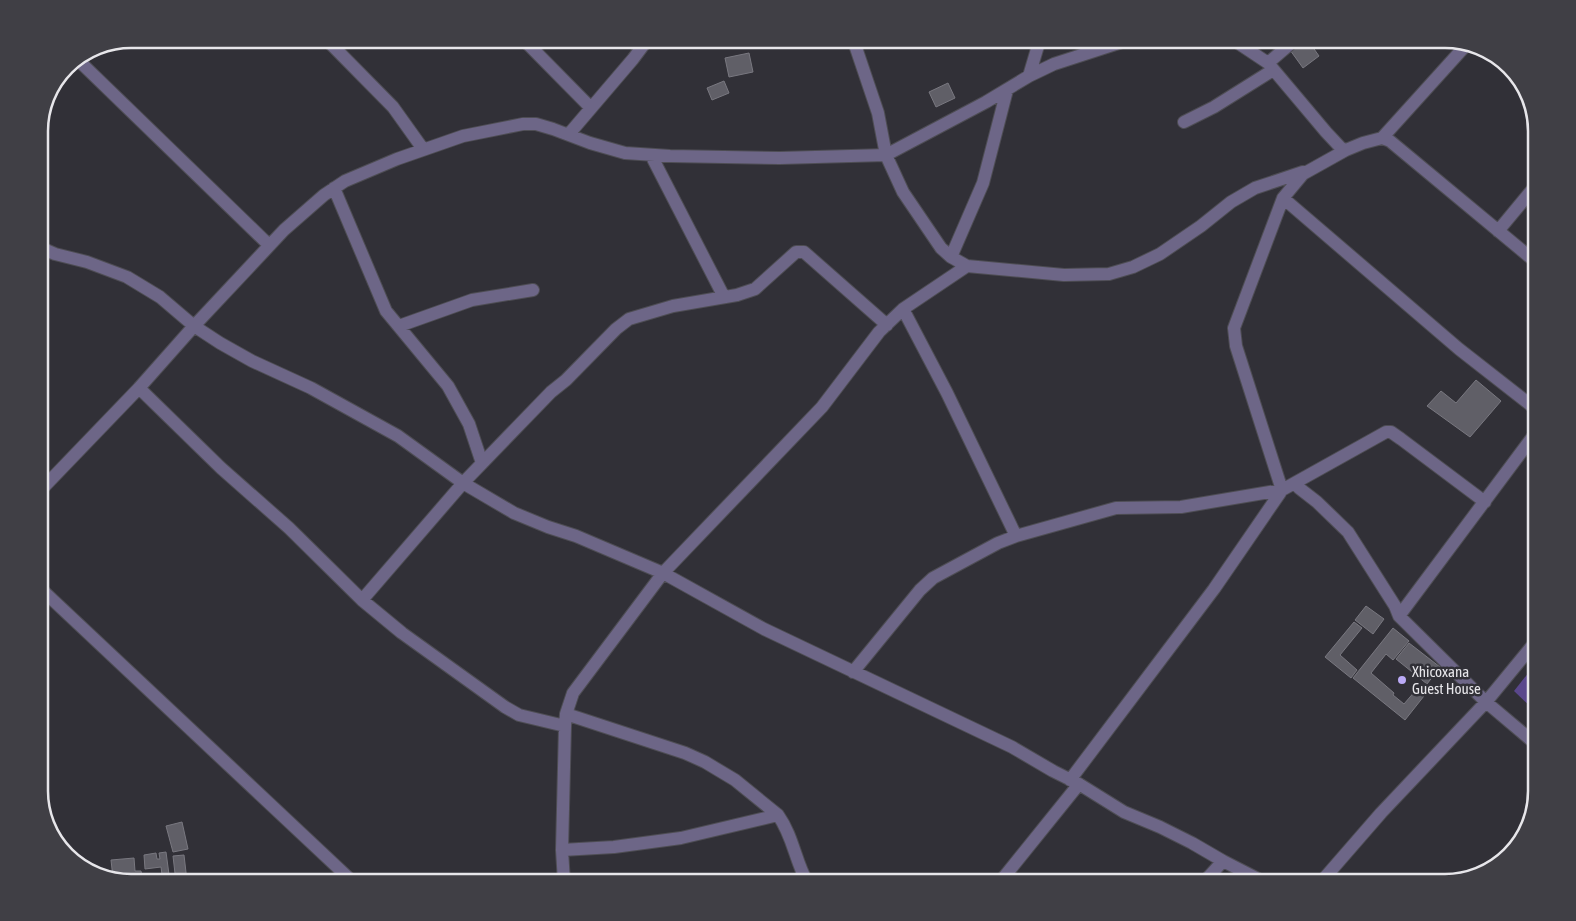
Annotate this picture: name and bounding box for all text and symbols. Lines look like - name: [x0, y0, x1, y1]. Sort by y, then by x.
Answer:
- place label: Xhicoxana Guest House: [1412, 663, 1481, 697]
- marker: Xhicoxana Guest House: [1396, 674, 1408, 686]

